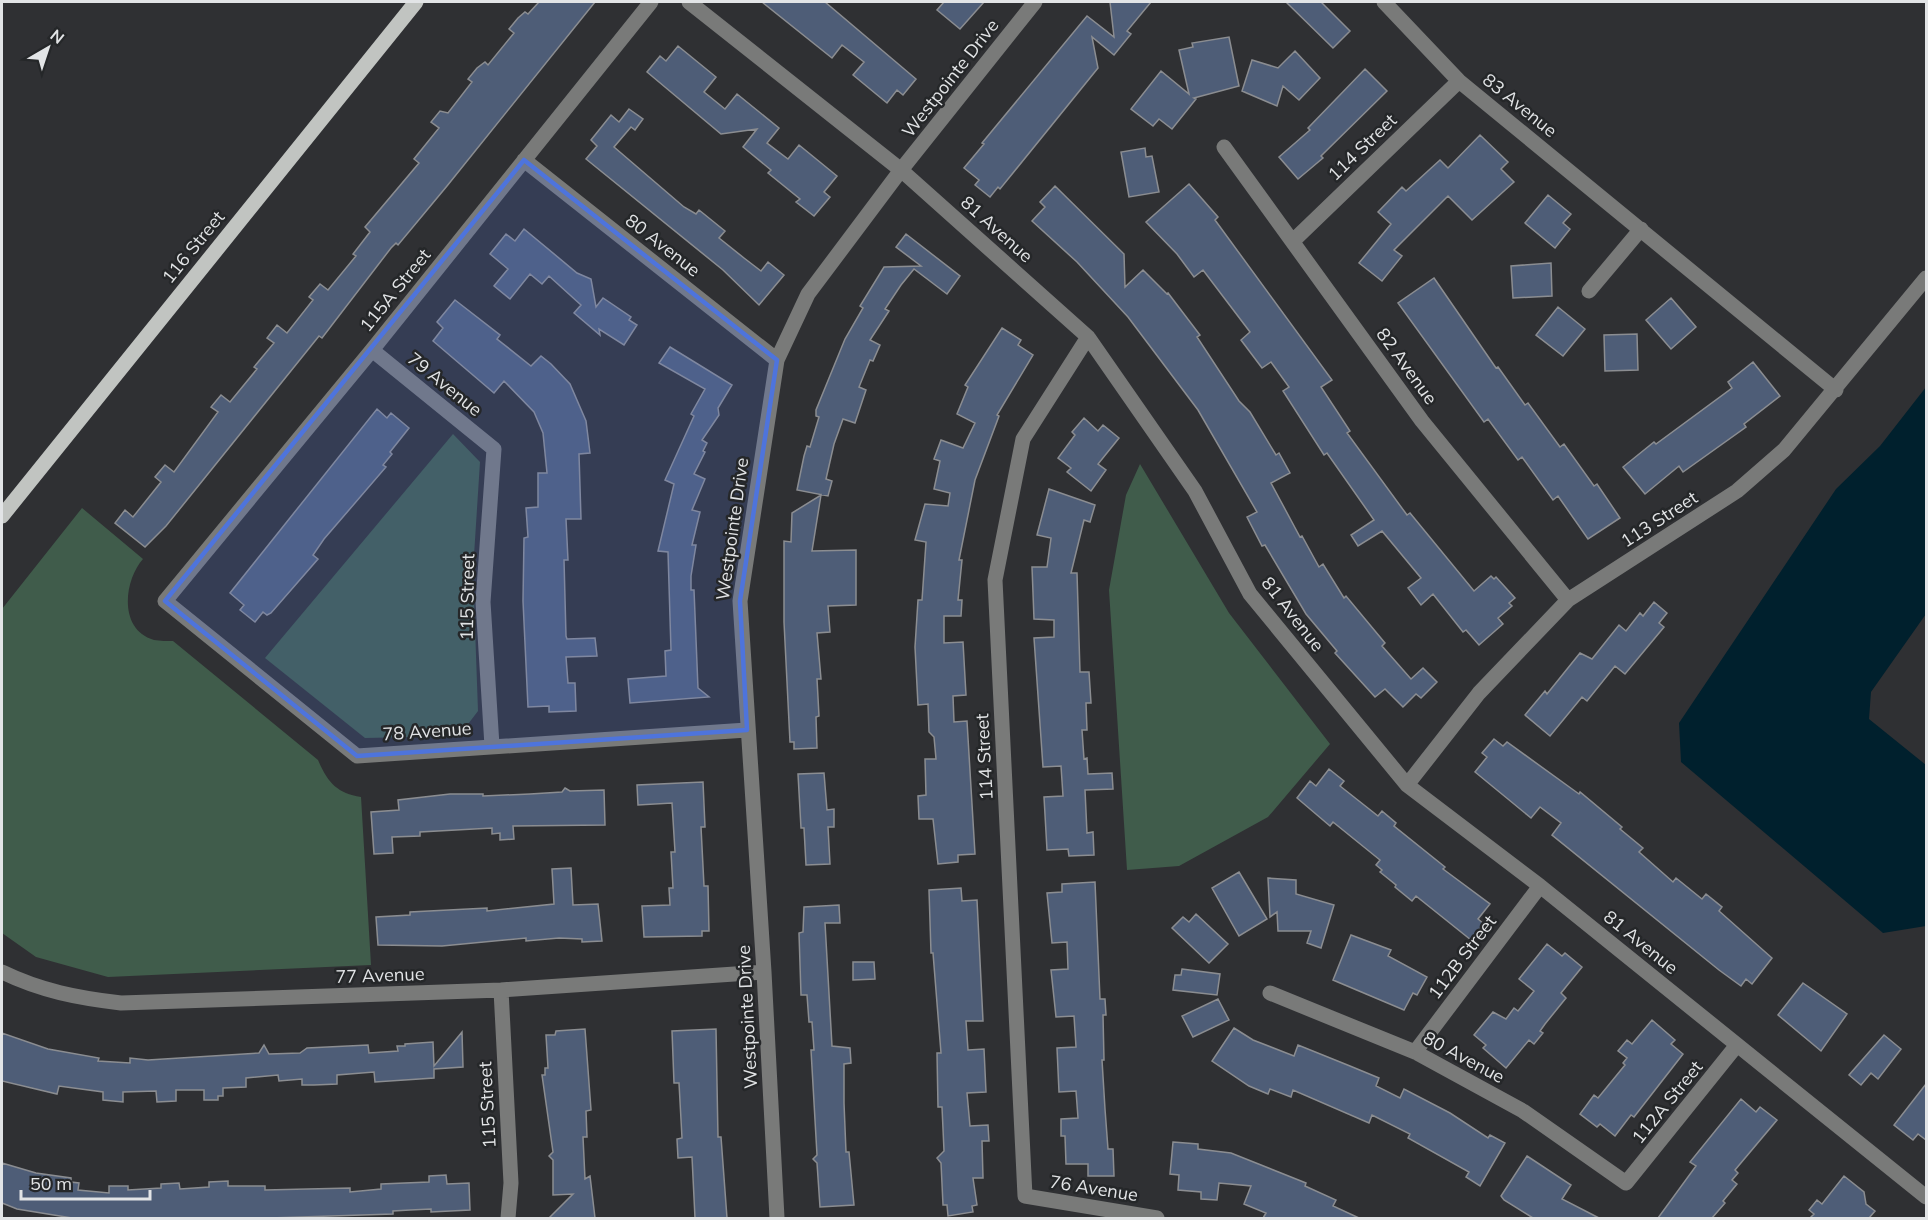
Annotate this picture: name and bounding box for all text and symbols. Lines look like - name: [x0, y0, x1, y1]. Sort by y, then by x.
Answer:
- street label: Westpointe Drive: [897, 14, 1003, 142]
- north arrow: [18, 18, 78, 78]
- text: N: [46, 25, 68, 48]
- street label: 83 Avenue: [1478, 68, 1562, 142]
- street label: 114 Street: [1323, 109, 1401, 185]
- street label: 81 Avenue: [956, 191, 1038, 267]
- street label: 116 Street: [157, 206, 229, 288]
- street label: 80 Avenue: [621, 209, 705, 281]
- street label: 115A Street: [355, 244, 435, 336]
- street label: 82 Avenue: [1372, 323, 1442, 409]
- street label: 79 Avenue: [403, 347, 487, 421]
- street label: Westpointe Drive: [711, 456, 753, 602]
- street label: 113 Street: [1616, 486, 1702, 552]
- street label: 115 Street: [455, 553, 479, 641]
- street label: 81 Avenue: [1257, 572, 1329, 656]
- street label: 114 Street: [970, 713, 998, 801]
- street label: 78 Avenue: [382, 716, 472, 746]
- street label: 81 Avenue: [1599, 905, 1683, 979]
- street label: 112B Street: [1423, 910, 1501, 1004]
- street label: Westpointe Drive: [732, 945, 762, 1089]
- street label: 77 Avenue: [335, 962, 425, 988]
- street label: 80 Avenue: [1419, 1026, 1509, 1088]
- street label: 112A Street: [1627, 1056, 1707, 1148]
- street label: 115 Street: [473, 1061, 501, 1149]
- scale bar: [21, 1163, 150, 1201]
- street label: 76 Avenue: [1048, 1170, 1140, 1206]
- text: 50 m: [30, 1172, 72, 1195]

